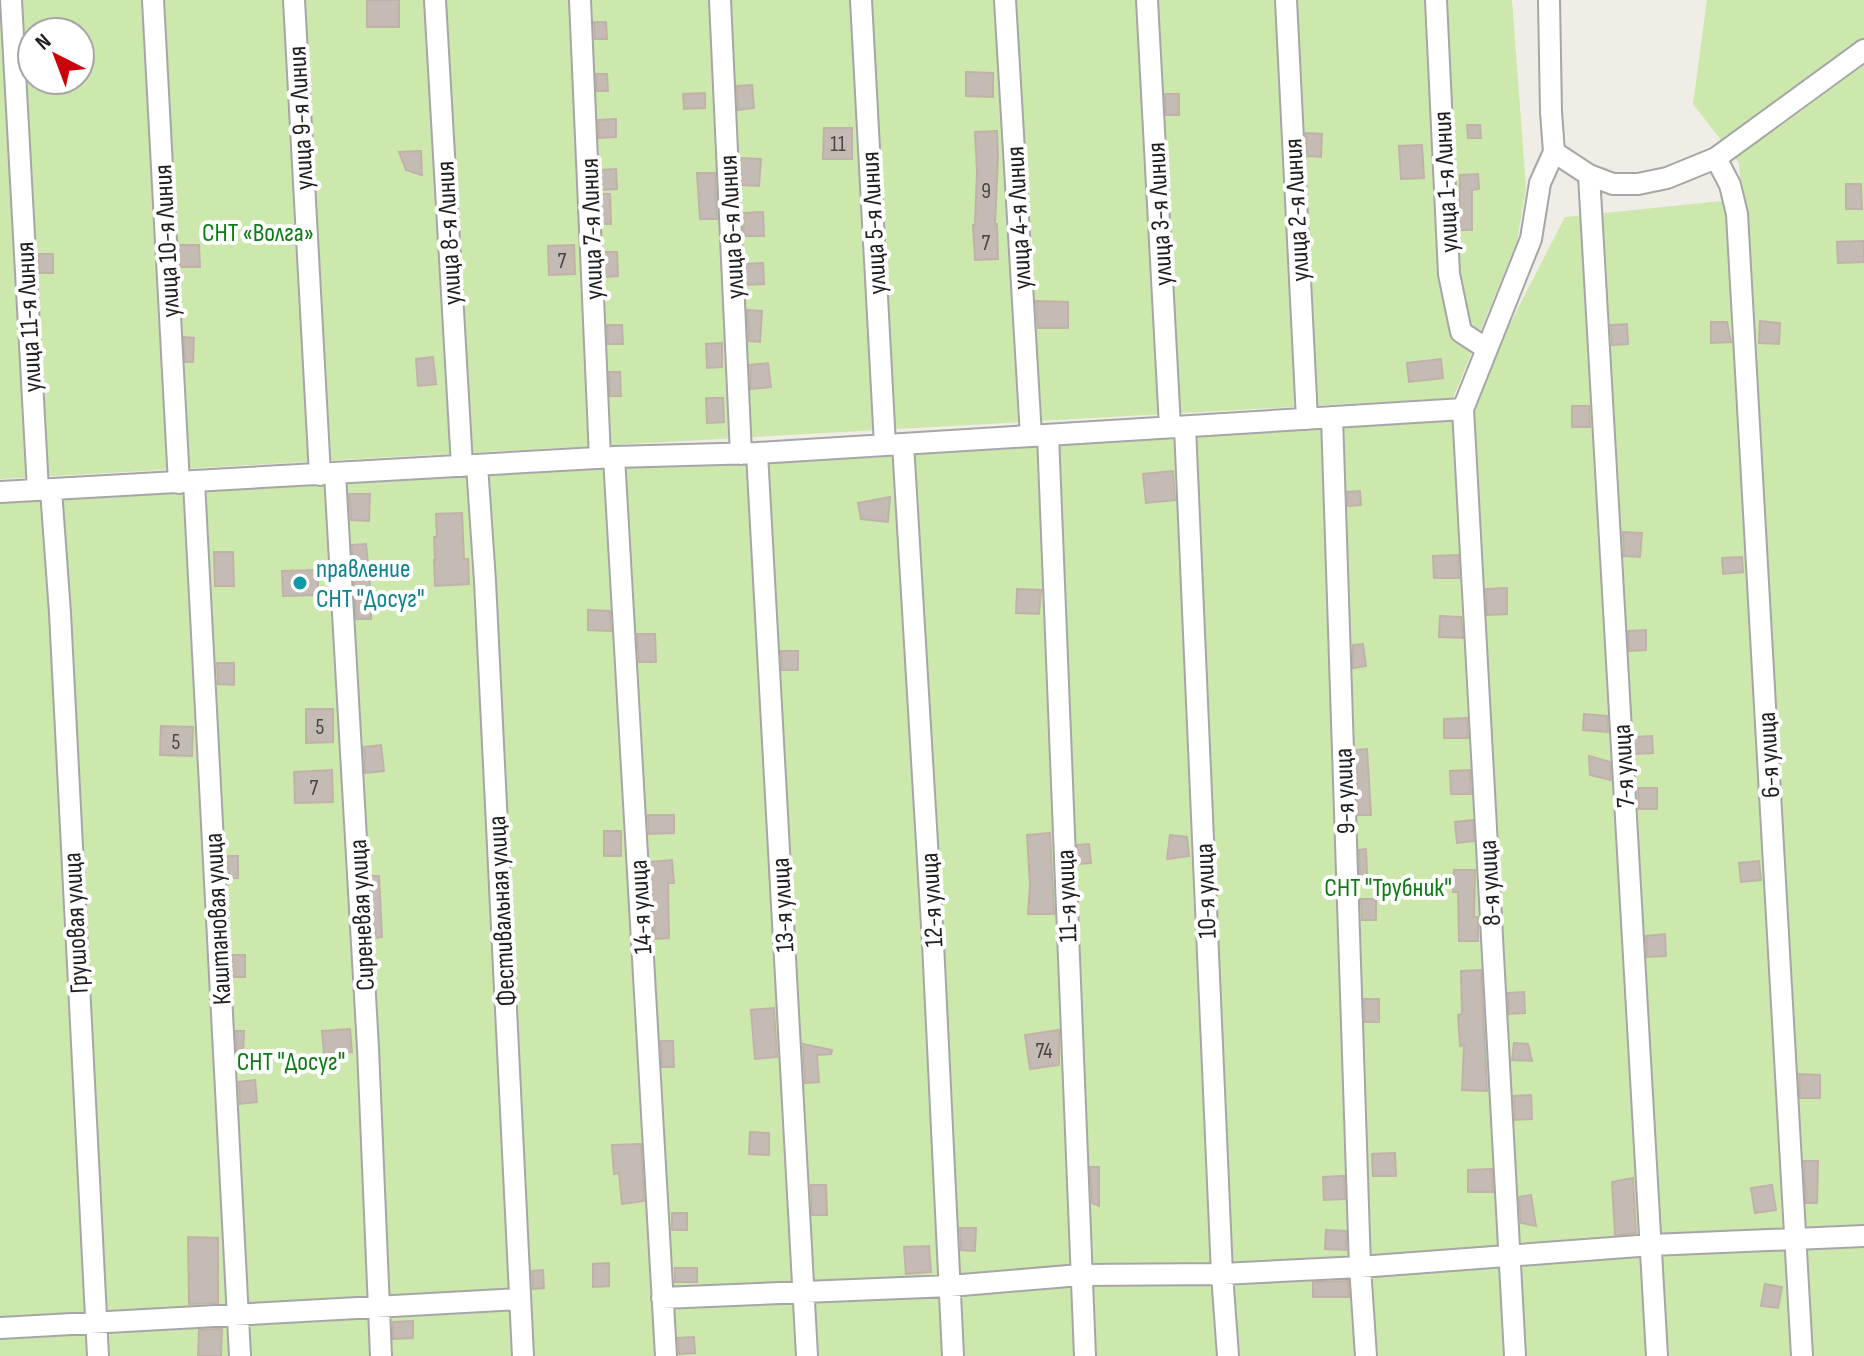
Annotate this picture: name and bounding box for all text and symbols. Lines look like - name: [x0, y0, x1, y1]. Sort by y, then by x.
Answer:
- north arrow: [16, 16, 96, 96]
- text: N: [30, 28, 57, 56]
- street label: улица 9-я Линия: [282, 45, 321, 191]
- street label: улица 1-я Линия: [1427, 110, 1466, 253]
- house number: 11: [830, 131, 846, 158]
- street label: улица 2-я Линия: [1278, 138, 1317, 282]
- street label: улица 3-я Линия: [1141, 141, 1180, 286]
- street label: улица 4-я Линия: [1000, 146, 1039, 290]
- street label: улица 5-я Линия: [855, 151, 894, 295]
- street label: улица 6-я Линия: [713, 154, 752, 300]
- street label: улица 7-я Линия: [575, 158, 610, 300]
- street label: улица 8-я Линия: [430, 160, 469, 306]
- street label: улица 10-я Линия: [148, 164, 187, 318]
- house number: 9: [981, 178, 991, 205]
- park label: СНТ «Волга»: [202, 218, 314, 249]
- house number: 7: [982, 230, 991, 257]
- street label: улица 11-я Линия: [10, 241, 49, 393]
- house number: 7: [558, 248, 567, 275]
- place label: правление СНТ "Досуг": [316, 554, 425, 615]
- marker: правление СНТ "Досуг": [291, 574, 309, 592]
- street label: 6-я улица: [1752, 711, 1787, 799]
- house number: 5: [316, 714, 325, 741]
- street label: 7-я улица: [1607, 723, 1642, 809]
- house number: 5: [172, 729, 181, 756]
- street label: 9-я улица: [1329, 747, 1362, 835]
- house number: 7: [310, 775, 319, 802]
- street label: Фестивальная улица: [482, 815, 523, 1007]
- street label: Каштановая улица: [199, 832, 238, 1006]
- street label: Сиреневая улица: [343, 838, 382, 992]
- street label: 8-я улица: [1473, 839, 1508, 927]
- street label: 10-я улица: [1189, 843, 1224, 939]
- street label: 11-я улица: [1050, 849, 1085, 943]
- street label: Грушовая улица: [57, 852, 96, 994]
- street label: 12-я улица: [915, 852, 950, 948]
- street label: 13-я улица: [766, 857, 801, 953]
- street label: 14-я улица: [624, 859, 659, 955]
- park label: СНТ "Трубник": [1324, 873, 1452, 904]
- house number: 74: [1036, 1038, 1052, 1065]
- park label: СНТ "Досуг": [237, 1047, 345, 1078]

